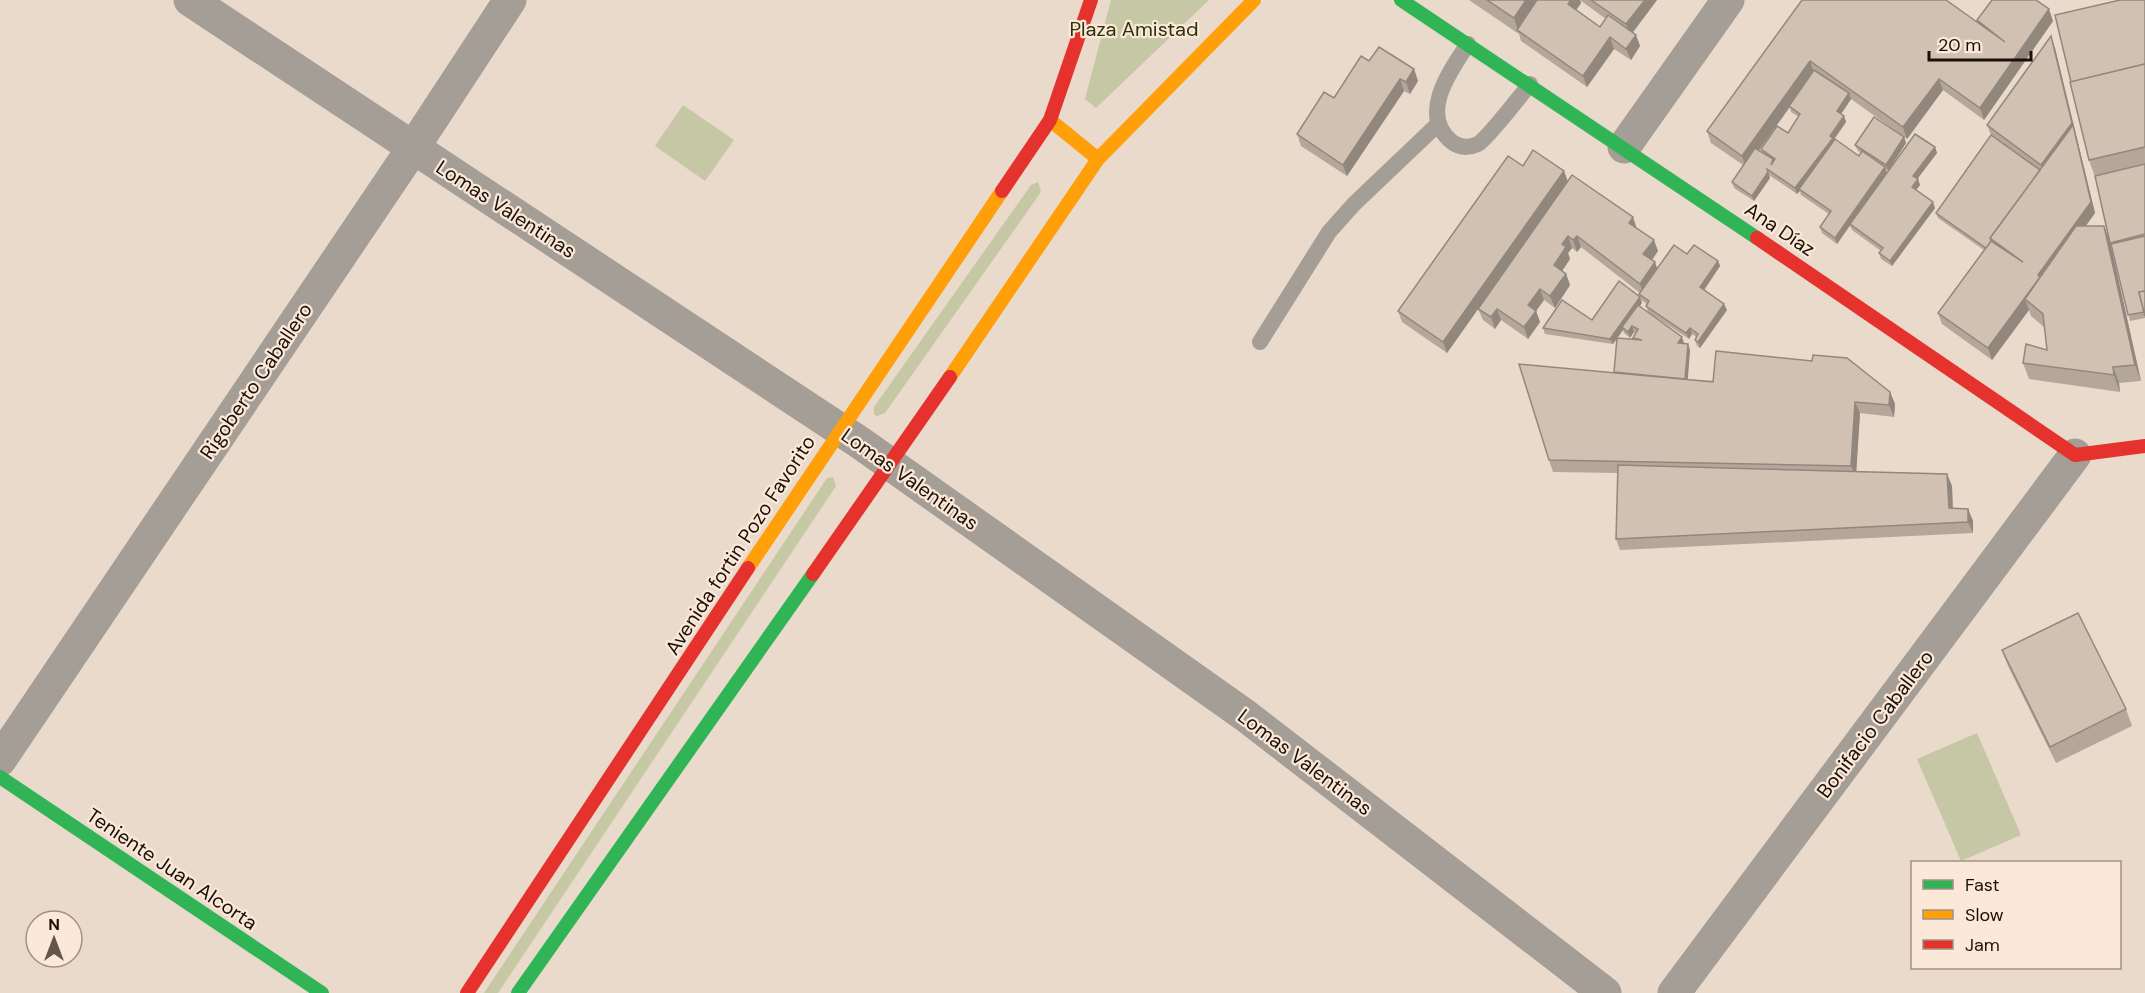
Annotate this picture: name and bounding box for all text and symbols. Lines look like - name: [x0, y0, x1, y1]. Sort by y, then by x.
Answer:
- park label: Plaza Amistad: [1069, 16, 1199, 42]
- scale bar: [1929, 24, 2031, 62]
- text: 20 m: [1938, 33, 1981, 57]
- street label: Lomas Valentinas: [431, 154, 581, 264]
- street label: Ana Díaz: [1740, 196, 1820, 262]
- street label: Rigoberto Caballero: [194, 298, 318, 464]
- street label: Lomas Valentinas: [836, 422, 984, 536]
- street label: Avenida fortin Pozo Favorito: [659, 430, 821, 660]
- street label: Bonifacio Caballero: [1811, 645, 1939, 803]
- street label: Lomas Valentinas: [1233, 703, 1377, 821]
- street label: Teniente Juan Alcorta: [82, 802, 262, 936]
- legend: [1911, 861, 2121, 969]
- text: Fast: [1965, 873, 2000, 897]
- text: Slow: [1965, 903, 2004, 927]
- north arrow: [24, 909, 84, 969]
- text: N: [48, 914, 60, 935]
- text: Jam: [1965, 933, 2000, 957]

